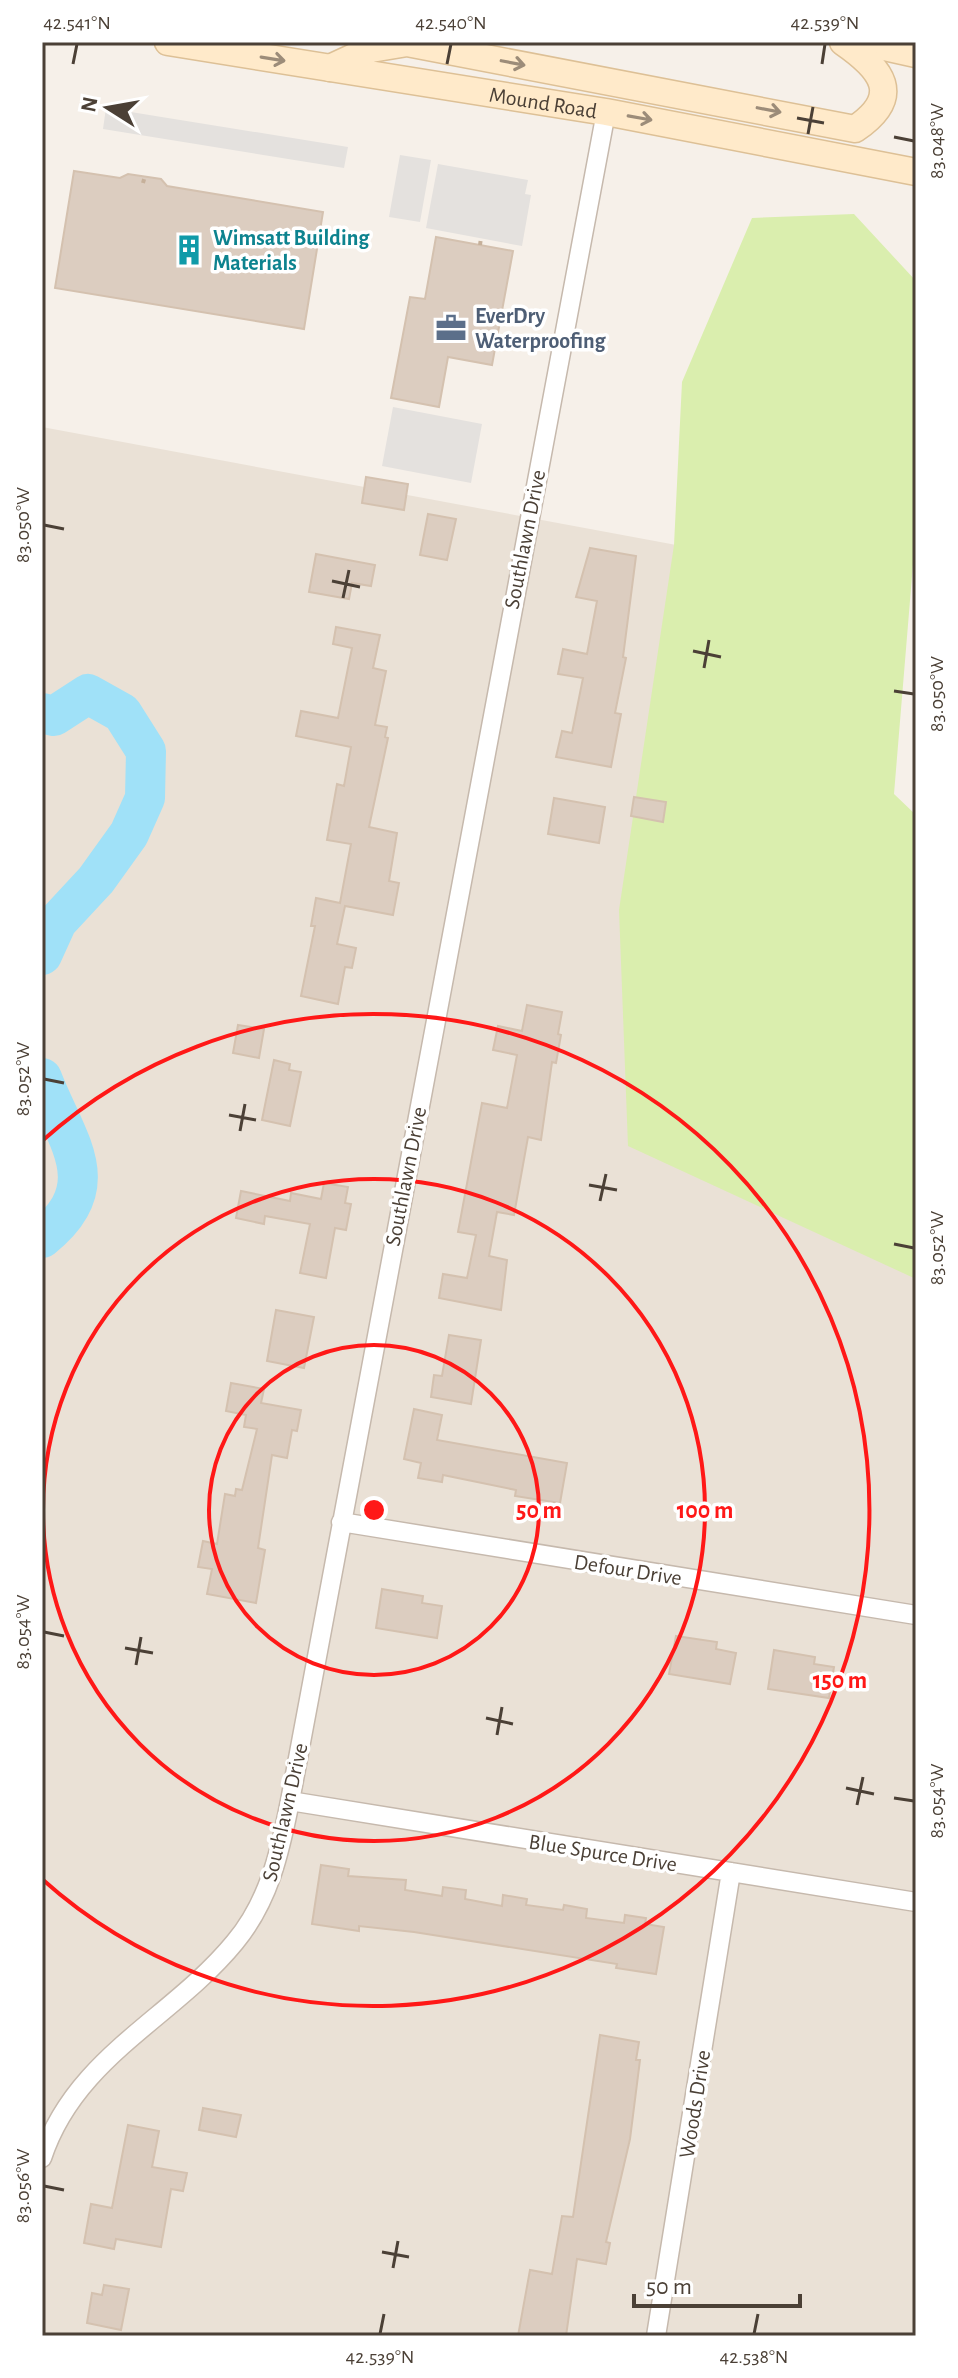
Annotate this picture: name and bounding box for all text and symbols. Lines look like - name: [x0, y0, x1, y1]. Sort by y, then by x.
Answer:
- text: 42.541°N: [43, 13, 111, 33]
- text: 42.540°N: [415, 13, 487, 33]
- text: 42.539°N: [791, 13, 859, 33]
- one-way arrow: [260, 52, 285, 67]
- one-way arrow: [500, 56, 526, 71]
- north arrow: [68, 68, 148, 148]
- street label: Mound Road: [488, 83, 599, 122]
- text: N: [77, 95, 102, 114]
- text: 83.048°W: [927, 103, 947, 179]
- one-way arrow: [756, 104, 781, 119]
- one-way arrow: [627, 112, 653, 127]
- place label: Wimsatt Building Materials: [213, 227, 370, 274]
- building icon: Wimsatt Building Materials: [172, 233, 206, 267]
- place label: EverDry Waterproofing: [475, 305, 607, 352]
- office icon: EverDry Waterproofing: [434, 311, 468, 345]
- street label: Southlawn Drive: [501, 468, 549, 611]
- text: 83.050°W: [13, 487, 33, 563]
- text: 83.050°W: [927, 656, 947, 732]
- text: 83.052°W: [13, 1042, 33, 1116]
- street label: Southlawn Drive: [382, 1105, 430, 1248]
- text: 83.052°W: [927, 1211, 947, 1285]
- centre of rings: [360, 1496, 388, 1524]
- text: 50 m: [516, 1499, 562, 1523]
- text: 100 m: [677, 1499, 733, 1523]
- street label: Defour Drive: [572, 1551, 683, 1589]
- text: 83.054°W: [13, 1594, 33, 1669]
- text: 150 m: [813, 1669, 867, 1693]
- street label: Southlawn Drive: [258, 1741, 312, 1884]
- text: 83.054°W: [927, 1763, 947, 1838]
- street label: Blue Spurce Drive: [527, 1830, 679, 1876]
- street label: Woods Drive: [676, 2048, 714, 2160]
- text: 83.056°W: [13, 2149, 33, 2223]
- scale bar: [634, 2258, 800, 2308]
- text: 50 m: [646, 2275, 692, 2299]
- text: 42.539°N: [346, 2347, 414, 2367]
- text: 42.538°N: [720, 2347, 788, 2367]

